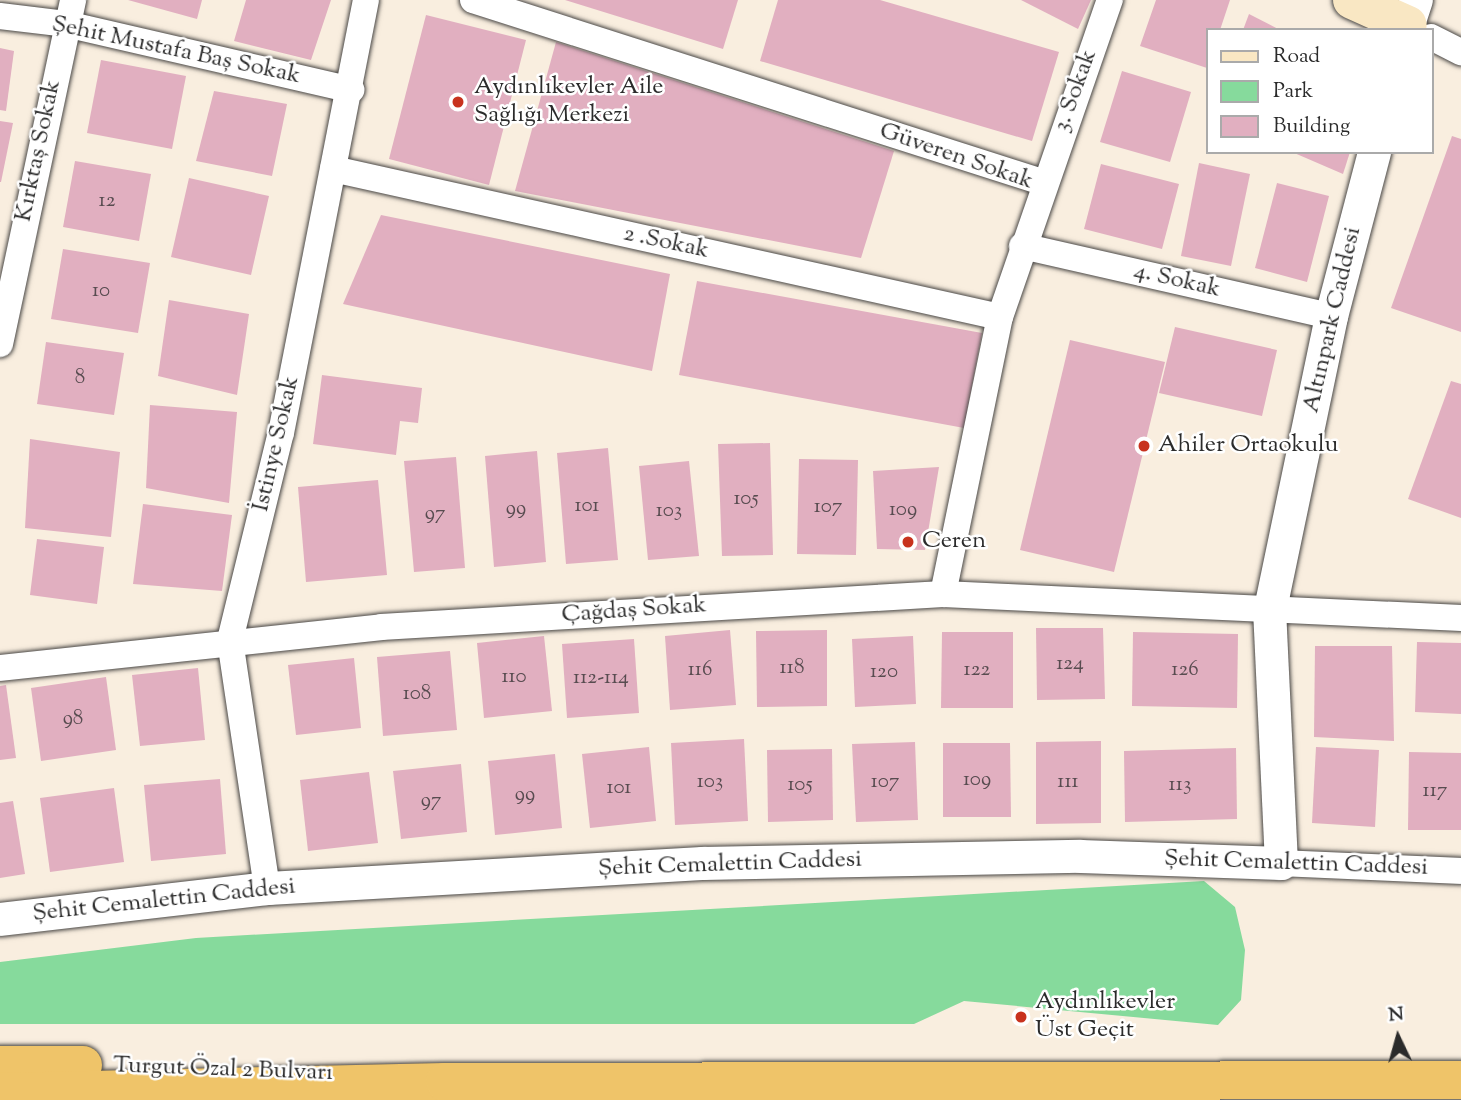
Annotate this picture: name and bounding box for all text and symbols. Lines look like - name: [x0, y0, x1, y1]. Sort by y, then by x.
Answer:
- street label: Şehit Mustafa Baş Sokak: [49, 11, 303, 91]
- legend: [1206, 28, 1433, 154]
- text: Road: [1273, 42, 1320, 72]
- street label: 3. Sokak: [1048, 46, 1104, 136]
- place label: Aydınlıkevler Aile Sağlığı Merkezi: [474, 74, 663, 130]
- text: Park: [1273, 77, 1313, 107]
- street label: Kırktaş Sokak: [10, 78, 68, 224]
- marker: Aydınlıkevler Aile Sağlığı Merkezi: [448, 92, 468, 112]
- text: Building: [1273, 112, 1350, 142]
- street label: Güveren Sokak: [875, 117, 1037, 197]
- house number: 12: [99, 188, 115, 214]
- street label: 2 .Sokak: [621, 220, 711, 266]
- street label: Altınpark Caddesi: [1298, 224, 1368, 416]
- street label: 4. Sokak: [1131, 257, 1223, 305]
- house number: 10: [92, 278, 110, 304]
- house number: 8: [75, 365, 85, 391]
- street label: İstinye Sokak: [247, 373, 307, 515]
- place label: Ahiler Ortaokulu: [1158, 432, 1338, 460]
- marker: Ahiler Ortaokulu: [1136, 438, 1152, 454]
- house number: 105: [733, 486, 759, 512]
- house number: 101: [575, 493, 599, 519]
- house number: 107: [814, 494, 842, 520]
- house number: 99: [506, 496, 526, 522]
- house number: 109: [889, 497, 917, 523]
- house number: 103: [656, 498, 682, 524]
- house number: 97: [425, 501, 445, 527]
- place label: Ceren: [922, 528, 986, 556]
- marker: Ceren: [900, 534, 916, 550]
- street label: Çağdaş Sokak: [561, 592, 707, 630]
- house number: 124: [1056, 651, 1084, 677]
- house number: 118: [780, 655, 804, 681]
- house number: 116: [688, 657, 712, 683]
- house number: 122: [964, 657, 990, 683]
- house number: 126: [1171, 657, 1199, 683]
- house number: 120: [870, 659, 898, 685]
- house number: 110: [501, 664, 527, 690]
- house number: 112-114: [573, 665, 629, 691]
- house number: 108: [403, 681, 431, 707]
- house number: 98: [63, 706, 83, 732]
- house number: 109: [963, 767, 991, 793]
- house number: 103: [697, 769, 723, 795]
- house number: 107: [871, 769, 899, 795]
- house number: 111: [1057, 769, 1079, 795]
- house number: 105: [787, 772, 813, 798]
- house number: 113: [1169, 772, 1191, 798]
- house number: 101: [607, 775, 631, 801]
- house number: 117: [1423, 778, 1447, 804]
- house number: 99: [515, 782, 535, 808]
- house number: 97: [421, 788, 441, 814]
- street label: Şehit Cemalettin Caddesi: [1164, 845, 1428, 883]
- street label: Şehit Cemalettin Caddesi: [598, 846, 862, 884]
- street label: Şehit Cemalettin Caddesi: [31, 873, 297, 929]
- place label: Aydınlıkevler Üst Geçit: [1035, 989, 1175, 1045]
- text: N: [1387, 1001, 1405, 1030]
- north arrow: [1363, 1002, 1433, 1072]
- marker: Aydınlıkevler Üst Geçit: [1013, 1009, 1029, 1025]
- street label: Turgut Özal 2 Bulvarı: [113, 1052, 333, 1088]

